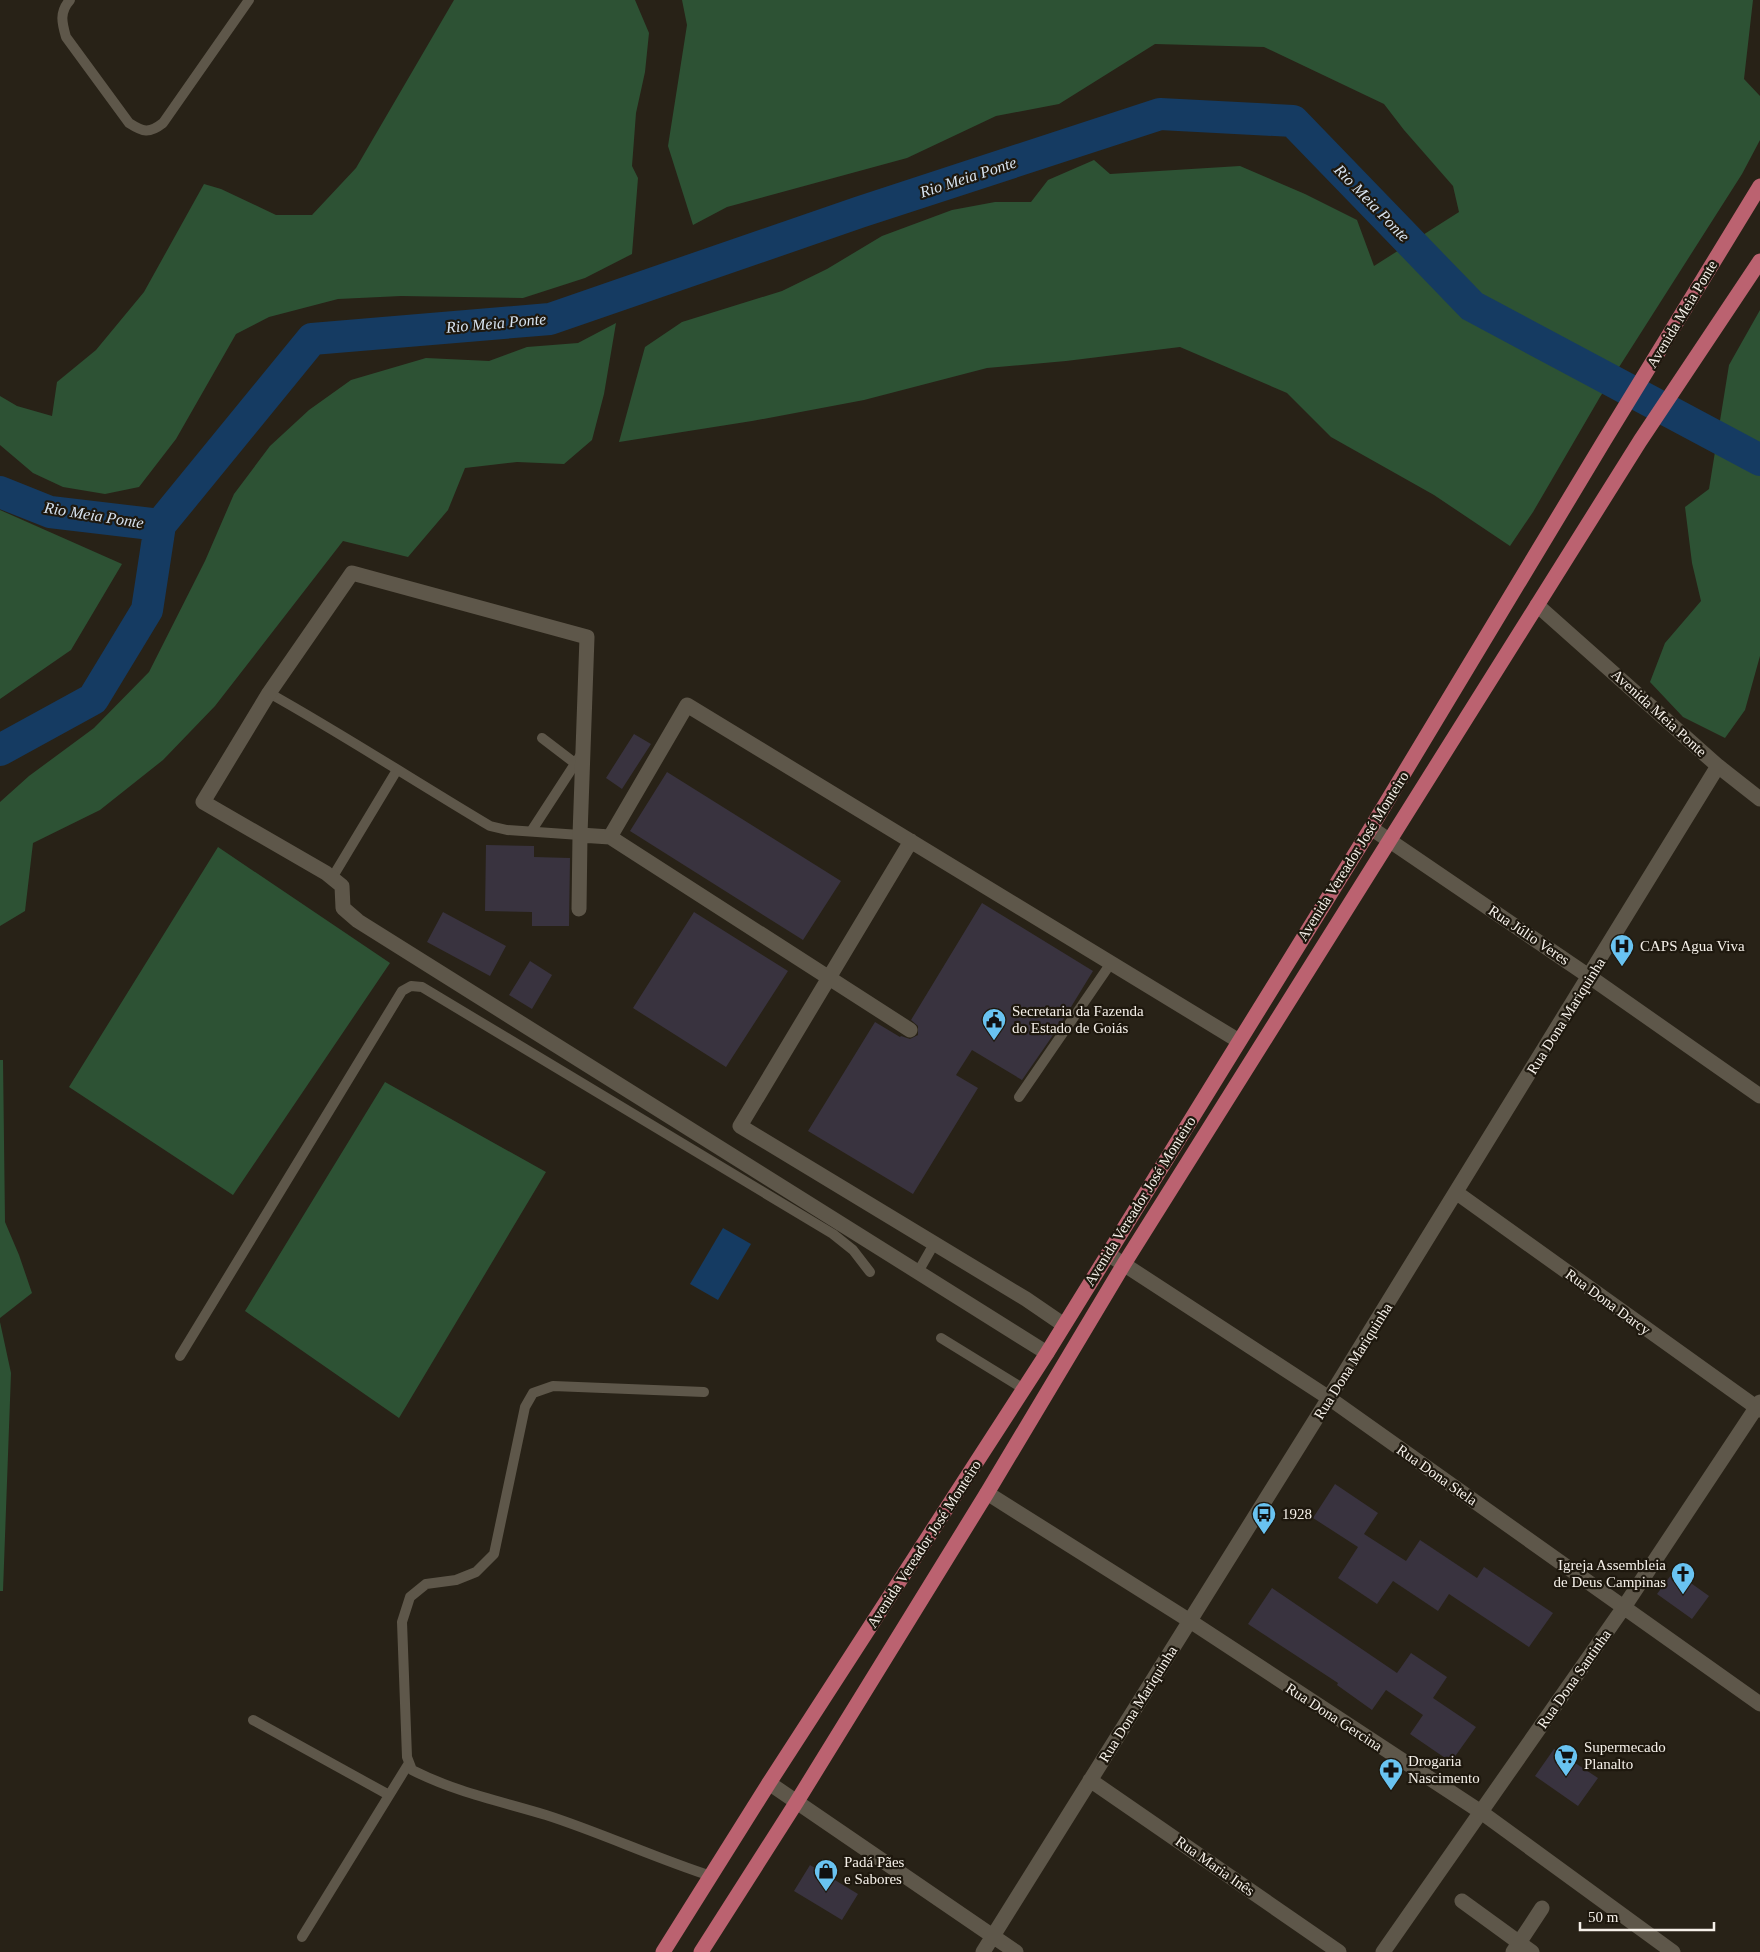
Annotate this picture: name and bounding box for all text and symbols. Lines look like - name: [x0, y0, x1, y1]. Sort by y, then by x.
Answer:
- water label: Rio Meia Ponte: [917, 153, 1018, 201]
- water label: Rio Meia Ponte: [1330, 160, 1413, 245]
- street label: Avenida Meia Ponte: [1644, 257, 1720, 370]
- water label: Rio Meia Ponte: [444, 310, 547, 336]
- water label: Rio Meia Ponte: [42, 499, 145, 531]
- street label: Avenida Meia Ponte: [1608, 666, 1710, 760]
- street label: Avenida Vereador José Monteiro: [1294, 768, 1412, 944]
- street label: Rua Júlio Veres: [1486, 902, 1573, 968]
- hospital icon: CAPS Agua Viva: [1609, 933, 1635, 967]
- place label: CAPS Agua Viva: [1640, 938, 1745, 954]
- street label: Rua Dona Mariquinha: [1524, 955, 1609, 1077]
- place label: Secretaria da Fazenda do Estado de Goiás: [1012, 1003, 1144, 1036]
- public building icon: Secretaria da Fazenda do Estado de Goiás: [981, 1007, 1007, 1041]
- street label: Avenida Vereador José Monteiro: [1081, 1113, 1199, 1289]
- street label: Rua Dona Darcy: [1563, 1266, 1654, 1338]
- street label: Rua Dona Mariquinha: [1311, 1300, 1396, 1422]
- street label: Rua Dona Stela: [1394, 1441, 1480, 1509]
- street label: Avenida Vereador José Monteiro: [864, 1457, 984, 1631]
- bus stop icon: 1928: [1251, 1501, 1277, 1535]
- place label: 1928: [1282, 1506, 1312, 1522]
- place label: Igreja Assembleia de Deus Campinas: [1554, 1557, 1666, 1590]
- church icon: Igreja Assembleia de Deus Campinas: [1670, 1561, 1696, 1595]
- street label: Rua Dona Santinha: [1534, 1626, 1614, 1731]
- street label: Rua Dona Mariquinha: [1096, 1643, 1181, 1765]
- street label: Rua Dona Gercina: [1283, 1680, 1385, 1754]
- place label: Supermecado Planalto: [1584, 1739, 1666, 1772]
- supermarket icon: Supermecado Planalto: [1553, 1743, 1579, 1777]
- place label: Drogaria Nascimento: [1408, 1753, 1480, 1786]
- pharmacy icon: Drogaria Nascimento: [1378, 1757, 1404, 1791]
- street label: Rua Maria Inês: [1173, 1833, 1258, 1899]
- place label: Padá Pães e Sabores: [844, 1854, 905, 1887]
- shop icon: Padá Pães e Sabores: [813, 1858, 839, 1892]
- scale bar: [1580, 1900, 1714, 1932]
- text: 50 m: [1588, 1909, 1619, 1925]

